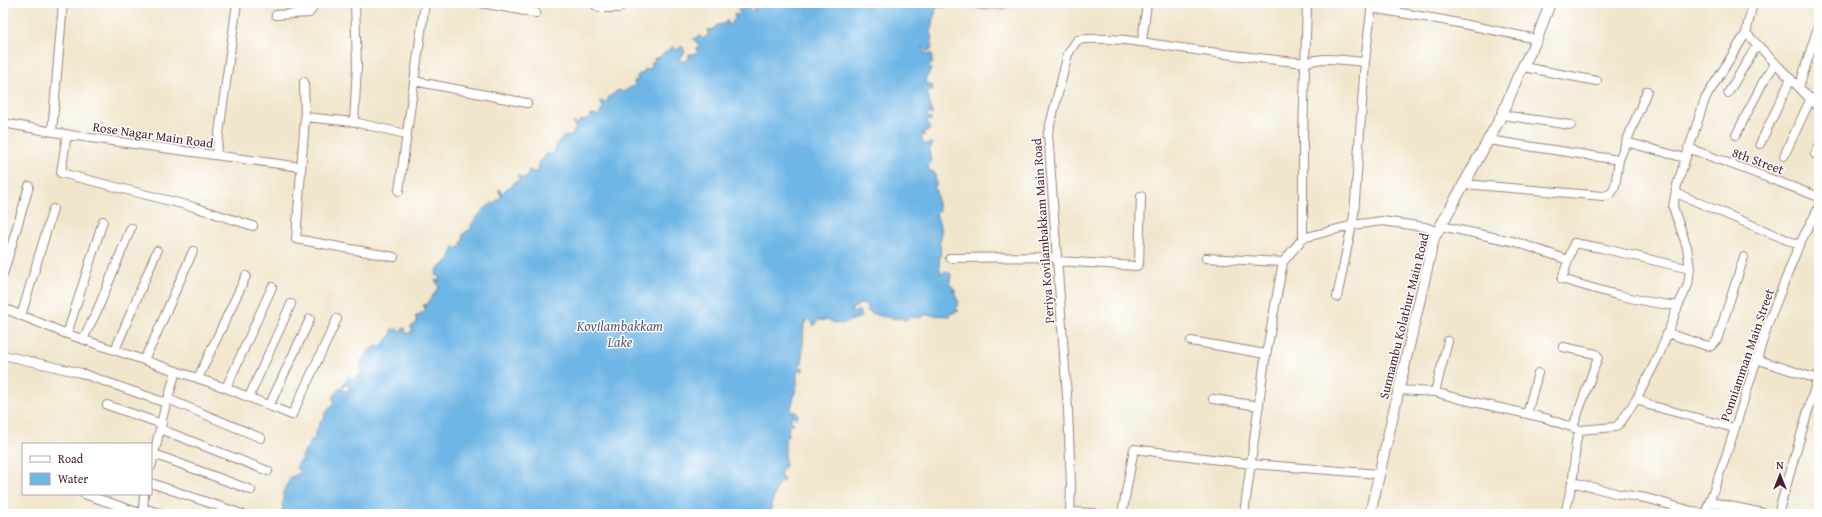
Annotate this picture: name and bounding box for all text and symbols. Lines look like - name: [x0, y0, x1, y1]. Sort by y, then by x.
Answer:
- street label: Rose Nagar Main Road: [91, 117, 215, 153]
- street label: Periya Kovilambakkam Main Road: [1027, 138, 1059, 324]
- street label: 8th Street: [1729, 143, 1787, 179]
- street label: Sunnambu Kolathur Main Road: [1374, 231, 1434, 401]
- street label: Ponniamman Main Street: [1715, 286, 1779, 424]
- water label: Kovilambakkam Lake: [576, 316, 663, 352]
- legend: [22, 443, 152, 495]
- text: Road: [58, 450, 84, 467]
- north arrow: [1760, 455, 1800, 495]
- text: N: [1776, 457, 1784, 473]
- text: Water: [58, 470, 88, 487]

